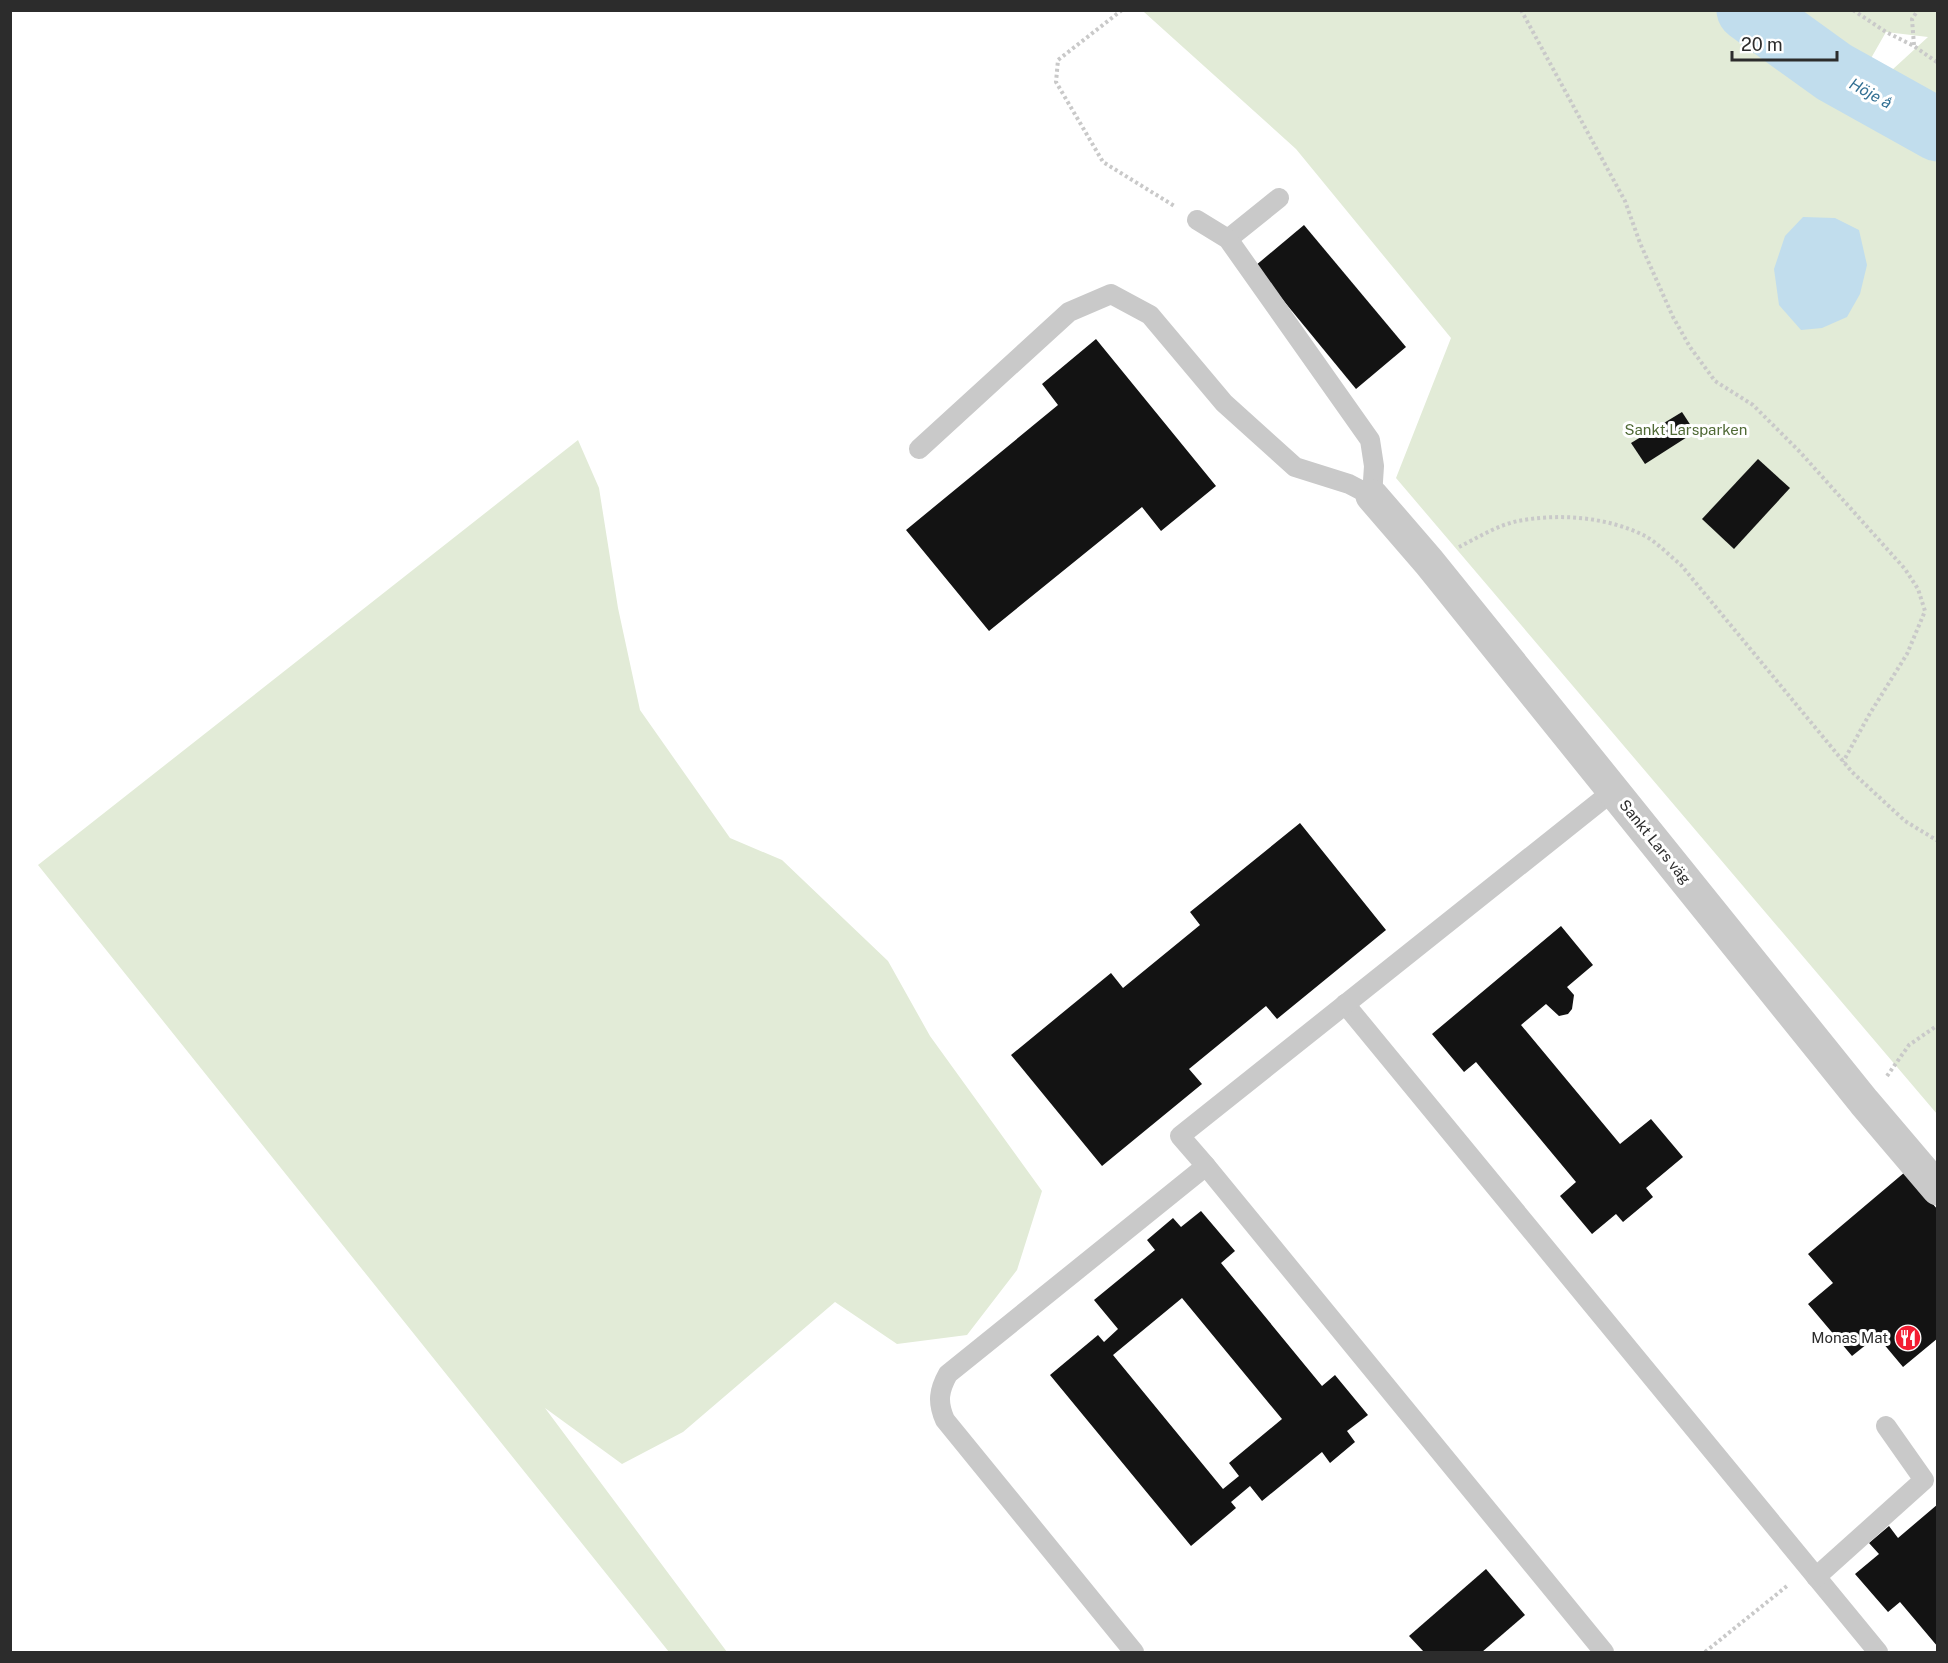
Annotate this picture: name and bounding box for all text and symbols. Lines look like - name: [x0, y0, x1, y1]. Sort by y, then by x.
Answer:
- scale bar: [1732, 24, 1837, 62]
- text: 20 m: [1741, 34, 1783, 55]
- water label: Höje å: [1846, 74, 1895, 113]
- park label: Sankt Larsparken: [1625, 421, 1747, 438]
- street label: Sankt Lars väg: [1616, 796, 1694, 887]
- restaurant icon: Monas Mat: [1893, 1323, 1923, 1353]
- place label: Monas Mat: [1811, 1329, 1888, 1346]

